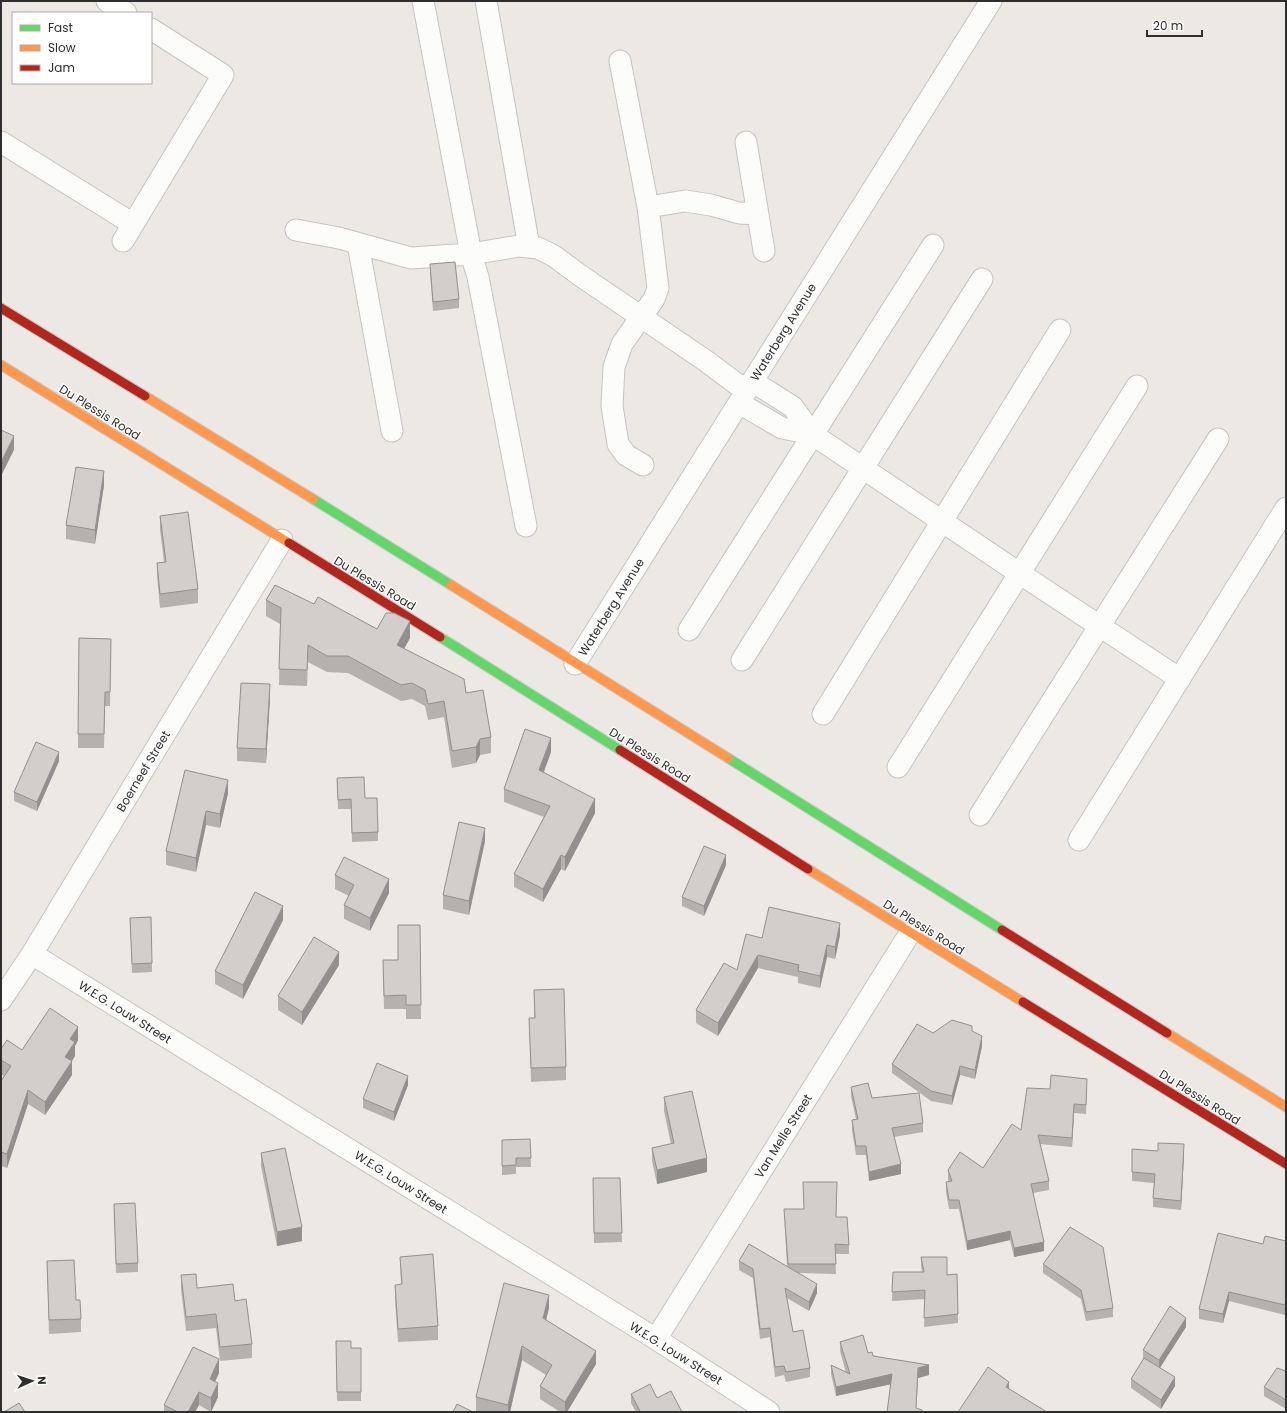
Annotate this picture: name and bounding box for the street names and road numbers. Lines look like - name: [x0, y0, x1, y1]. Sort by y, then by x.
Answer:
- street label: Waterberg Avenue: [746, 280, 820, 384]
- street label: Du Plessis Road: [56, 380, 144, 444]
- street label: Du Plessis Road: [331, 552, 419, 614]
- street label: Waterberg Avenue: [574, 555, 648, 659]
- street label: Du Plessis Road: [606, 723, 694, 787]
- street label: Boerneef Street: [112, 727, 174, 815]
- street label: Du Plessis Road: [880, 895, 968, 959]
- street label: W.E.G. Louw Street: [75, 977, 175, 1047]
- street label: Du Plessis Road: [1156, 1065, 1244, 1129]
- street label: Van Melle Street: [750, 1091, 816, 1181]
- street label: W.E.G. Louw Street: [351, 1147, 451, 1217]
- street label: W.E.G. Louw Street: [626, 1318, 726, 1388]

